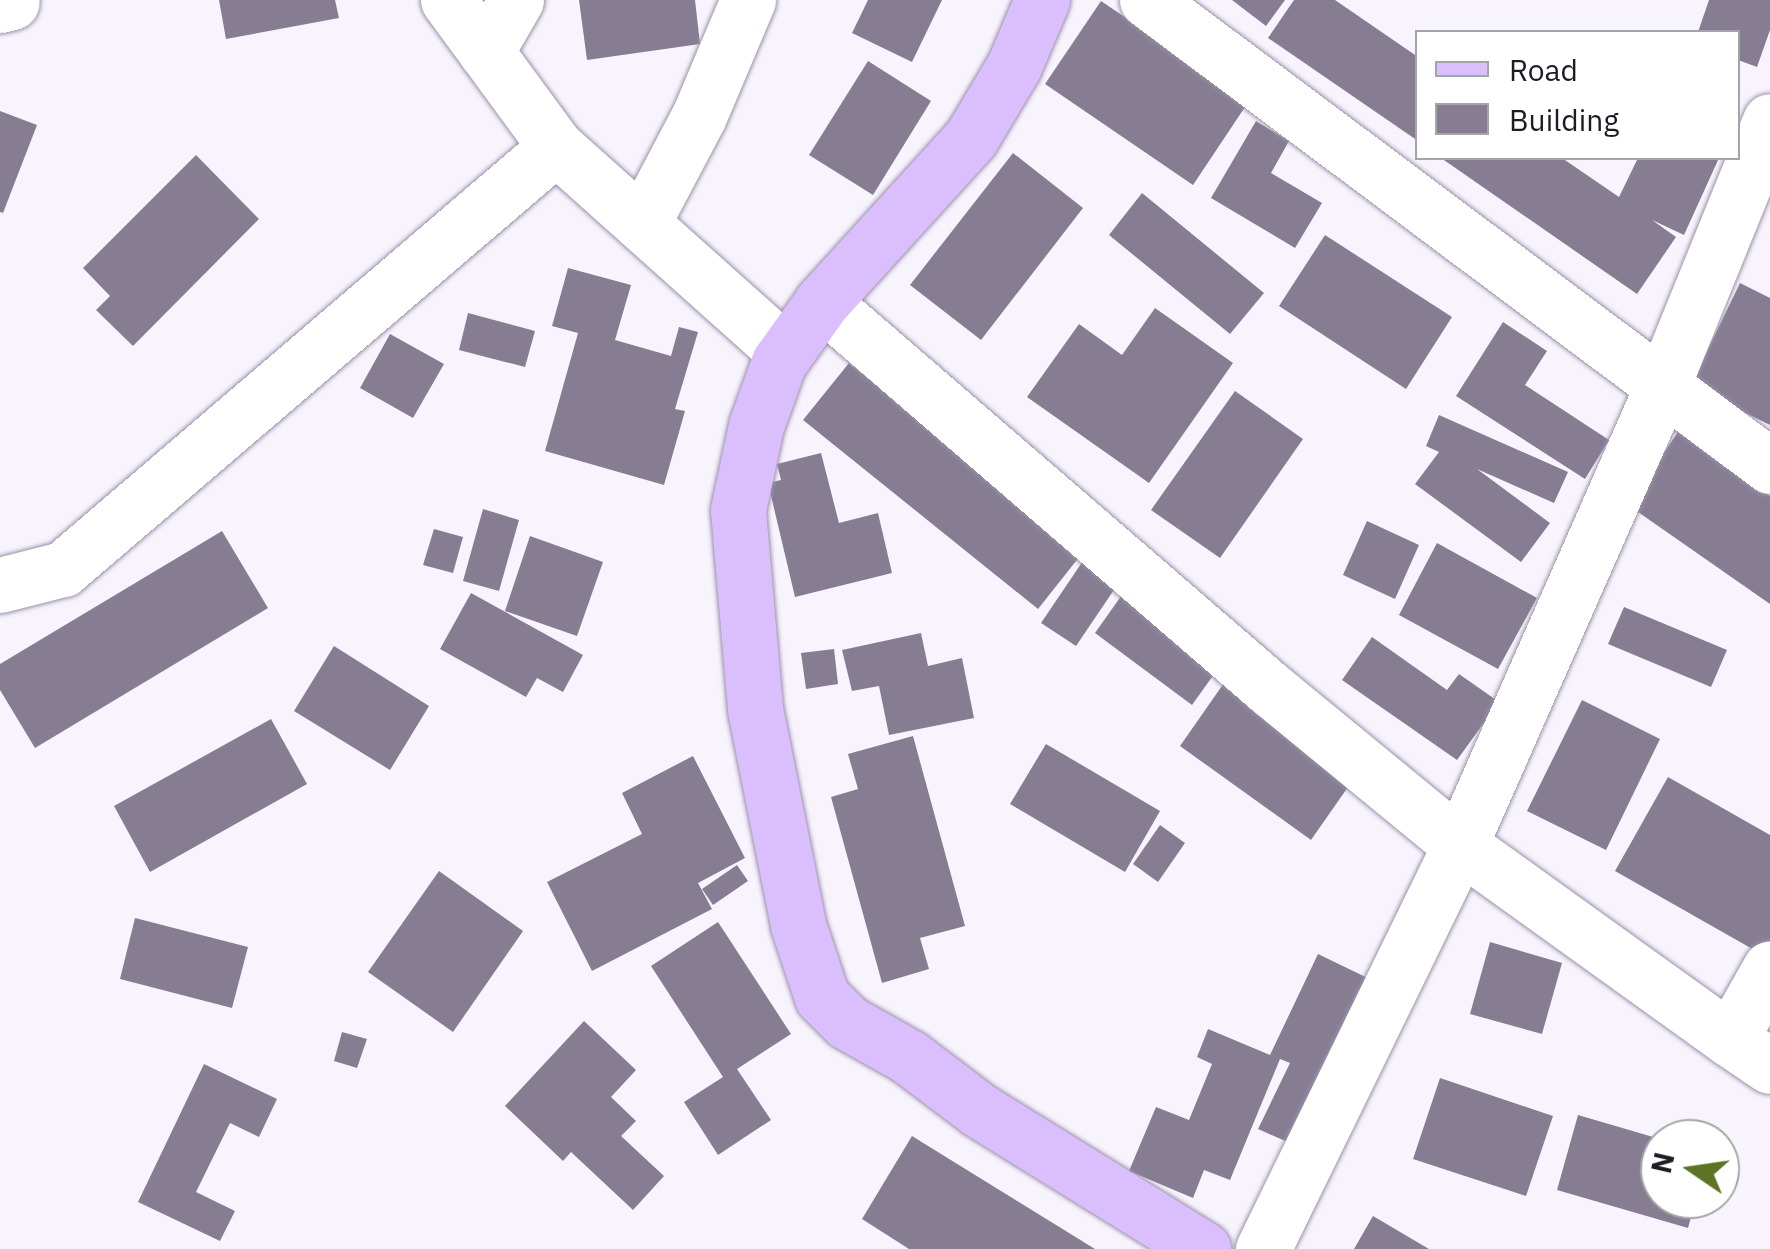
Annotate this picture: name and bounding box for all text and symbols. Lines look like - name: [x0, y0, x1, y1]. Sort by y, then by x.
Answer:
- legend: [1415, 30, 1740, 160]
- text: Road: [1509, 50, 1578, 89]
- text: Building: [1509, 100, 1619, 139]
- north arrow: [1640, 1119, 1740, 1219]
- text: N: [1642, 1149, 1683, 1177]

